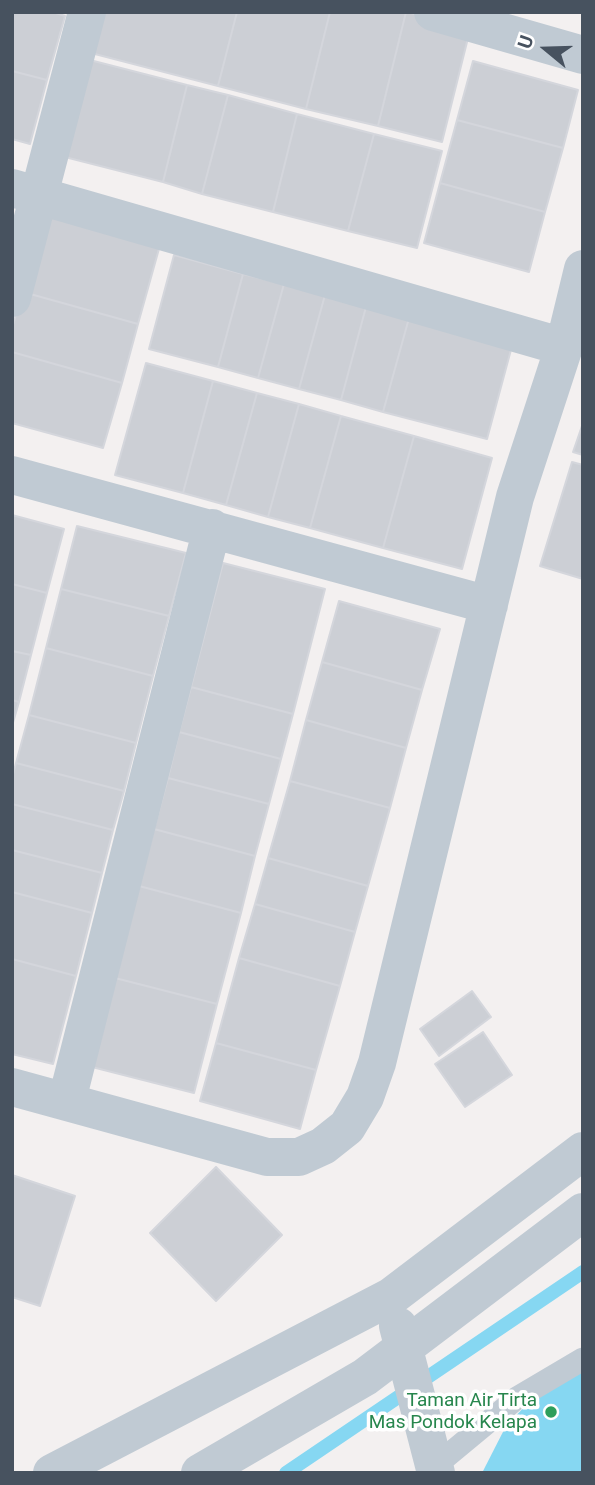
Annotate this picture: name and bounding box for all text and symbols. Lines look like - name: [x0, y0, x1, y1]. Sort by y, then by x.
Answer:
- north arrow: [511, 14, 581, 84]
- text: U: [513, 32, 539, 52]
- place label: Taman Air Tirta Mas Pondok Kelapa: [369, 1390, 537, 1434]
- marker: Taman Air Tirta Mas Pondok Kelapa: [543, 1404, 559, 1420]

